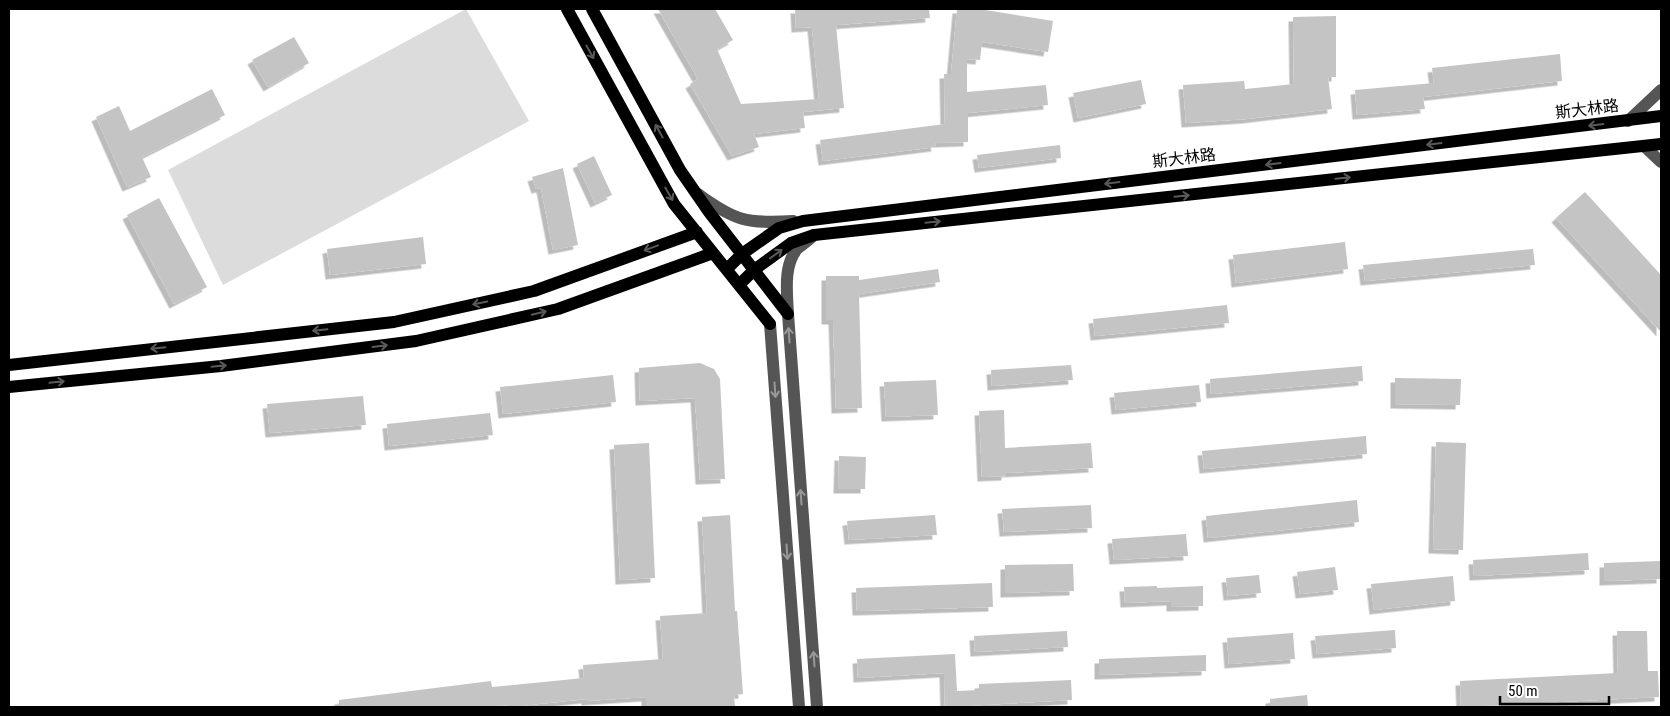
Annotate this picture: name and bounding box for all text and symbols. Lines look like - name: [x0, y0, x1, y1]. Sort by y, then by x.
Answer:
- one-way arrow: [585, 44, 595, 59]
- street label: 斯大林路: [1554, 96, 1620, 122]
- one-way arrow: [1588, 120, 1604, 130]
- one-way arrow: [654, 124, 663, 139]
- one-way arrow: [1427, 139, 1443, 149]
- street label: 斯大林路: [1151, 145, 1217, 171]
- one-way arrow: [1265, 159, 1281, 169]
- one-way arrow: [1335, 173, 1351, 183]
- one-way arrow: [1104, 178, 1120, 188]
- one-way arrow: [664, 186, 674, 200]
- one-way arrow: [1173, 191, 1189, 200]
- one-way arrow: [925, 217, 941, 227]
- one-way arrow: [644, 244, 659, 253]
- one-way arrow: [769, 249, 783, 259]
- one-way arrow: [472, 299, 488, 308]
- one-way arrow: [531, 308, 547, 318]
- one-way arrow: [312, 325, 328, 335]
- one-way arrow: [785, 327, 794, 343]
- one-way arrow: [372, 341, 388, 351]
- one-way arrow: [150, 343, 166, 353]
- one-way arrow: [211, 361, 227, 371]
- one-way arrow: [49, 377, 65, 387]
- one-way arrow: [771, 382, 780, 398]
- one-way arrow: [797, 489, 806, 505]
- one-way arrow: [783, 544, 792, 560]
- one-way arrow: [809, 651, 818, 667]
- scale bar: [1500, 674, 1609, 706]
- text: 50 m: [1508, 682, 1538, 700]

